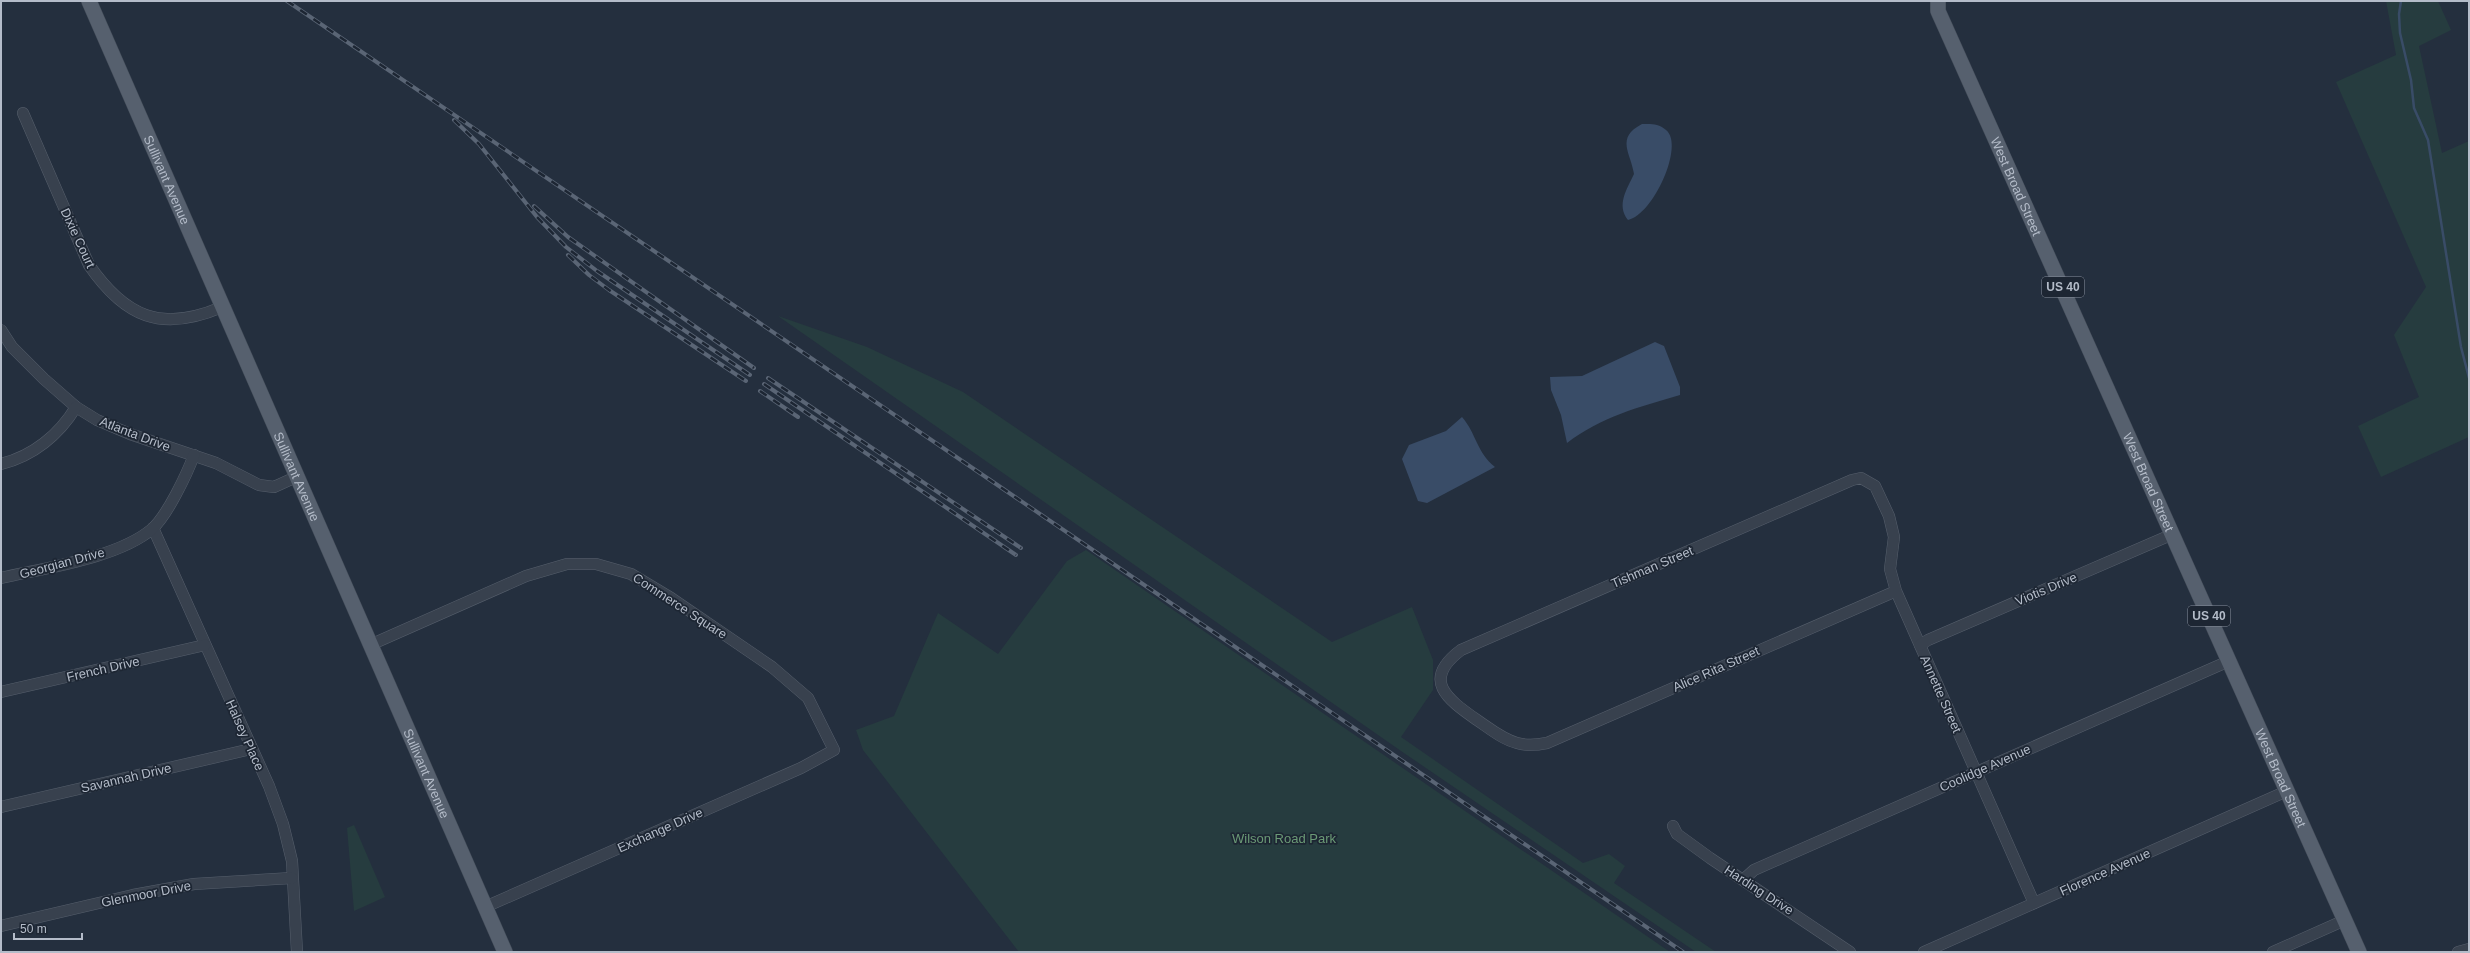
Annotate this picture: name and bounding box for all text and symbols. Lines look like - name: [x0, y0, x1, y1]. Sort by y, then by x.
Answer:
- street label: Sullivant Avenue: [141, 133, 193, 227]
- street label: West Broad Street: [1988, 135, 2045, 238]
- street label: Dixie Court: [58, 206, 99, 271]
- road number: US 40: [2042, 277, 2084, 297]
- street label: Atlanta Drive: [98, 414, 172, 454]
- street label: Sullivant Avenue: [271, 430, 323, 523]
- street label: West Broad Street: [2120, 431, 2177, 534]
- street label: Tishman Street: [1609, 543, 1696, 591]
- street label: Georgian Drive: [18, 544, 106, 582]
- street label: Viotis Drive: [2013, 569, 2079, 609]
- street label: Commerce Square: [630, 570, 730, 642]
- road number: US 40: [2188, 606, 2230, 626]
- street label: Alice Rita Street: [1670, 643, 1762, 695]
- street label: French Drive: [65, 653, 141, 685]
- street label: Annette Street: [1917, 653, 1965, 735]
- street label: Halsey Place: [223, 697, 267, 773]
- street label: Sullivant Avenue: [401, 726, 453, 820]
- street label: West Broad Street: [2253, 726, 2310, 830]
- street label: Coolidge Avenue: [1937, 741, 2033, 795]
- street label: Savannah Drive: [79, 760, 173, 796]
- street label: Exchange Drive: [615, 804, 705, 856]
- park label: Wilson Road Park: [1232, 831, 1337, 846]
- street label: Florence Avenue: [2057, 845, 2153, 899]
- street label: Harding Drive: [1722, 862, 1796, 918]
- street label: Glenmoor Drive: [100, 878, 192, 910]
- scale bar: [14, 915, 82, 941]
- text: 50 m: [20, 922, 47, 936]

